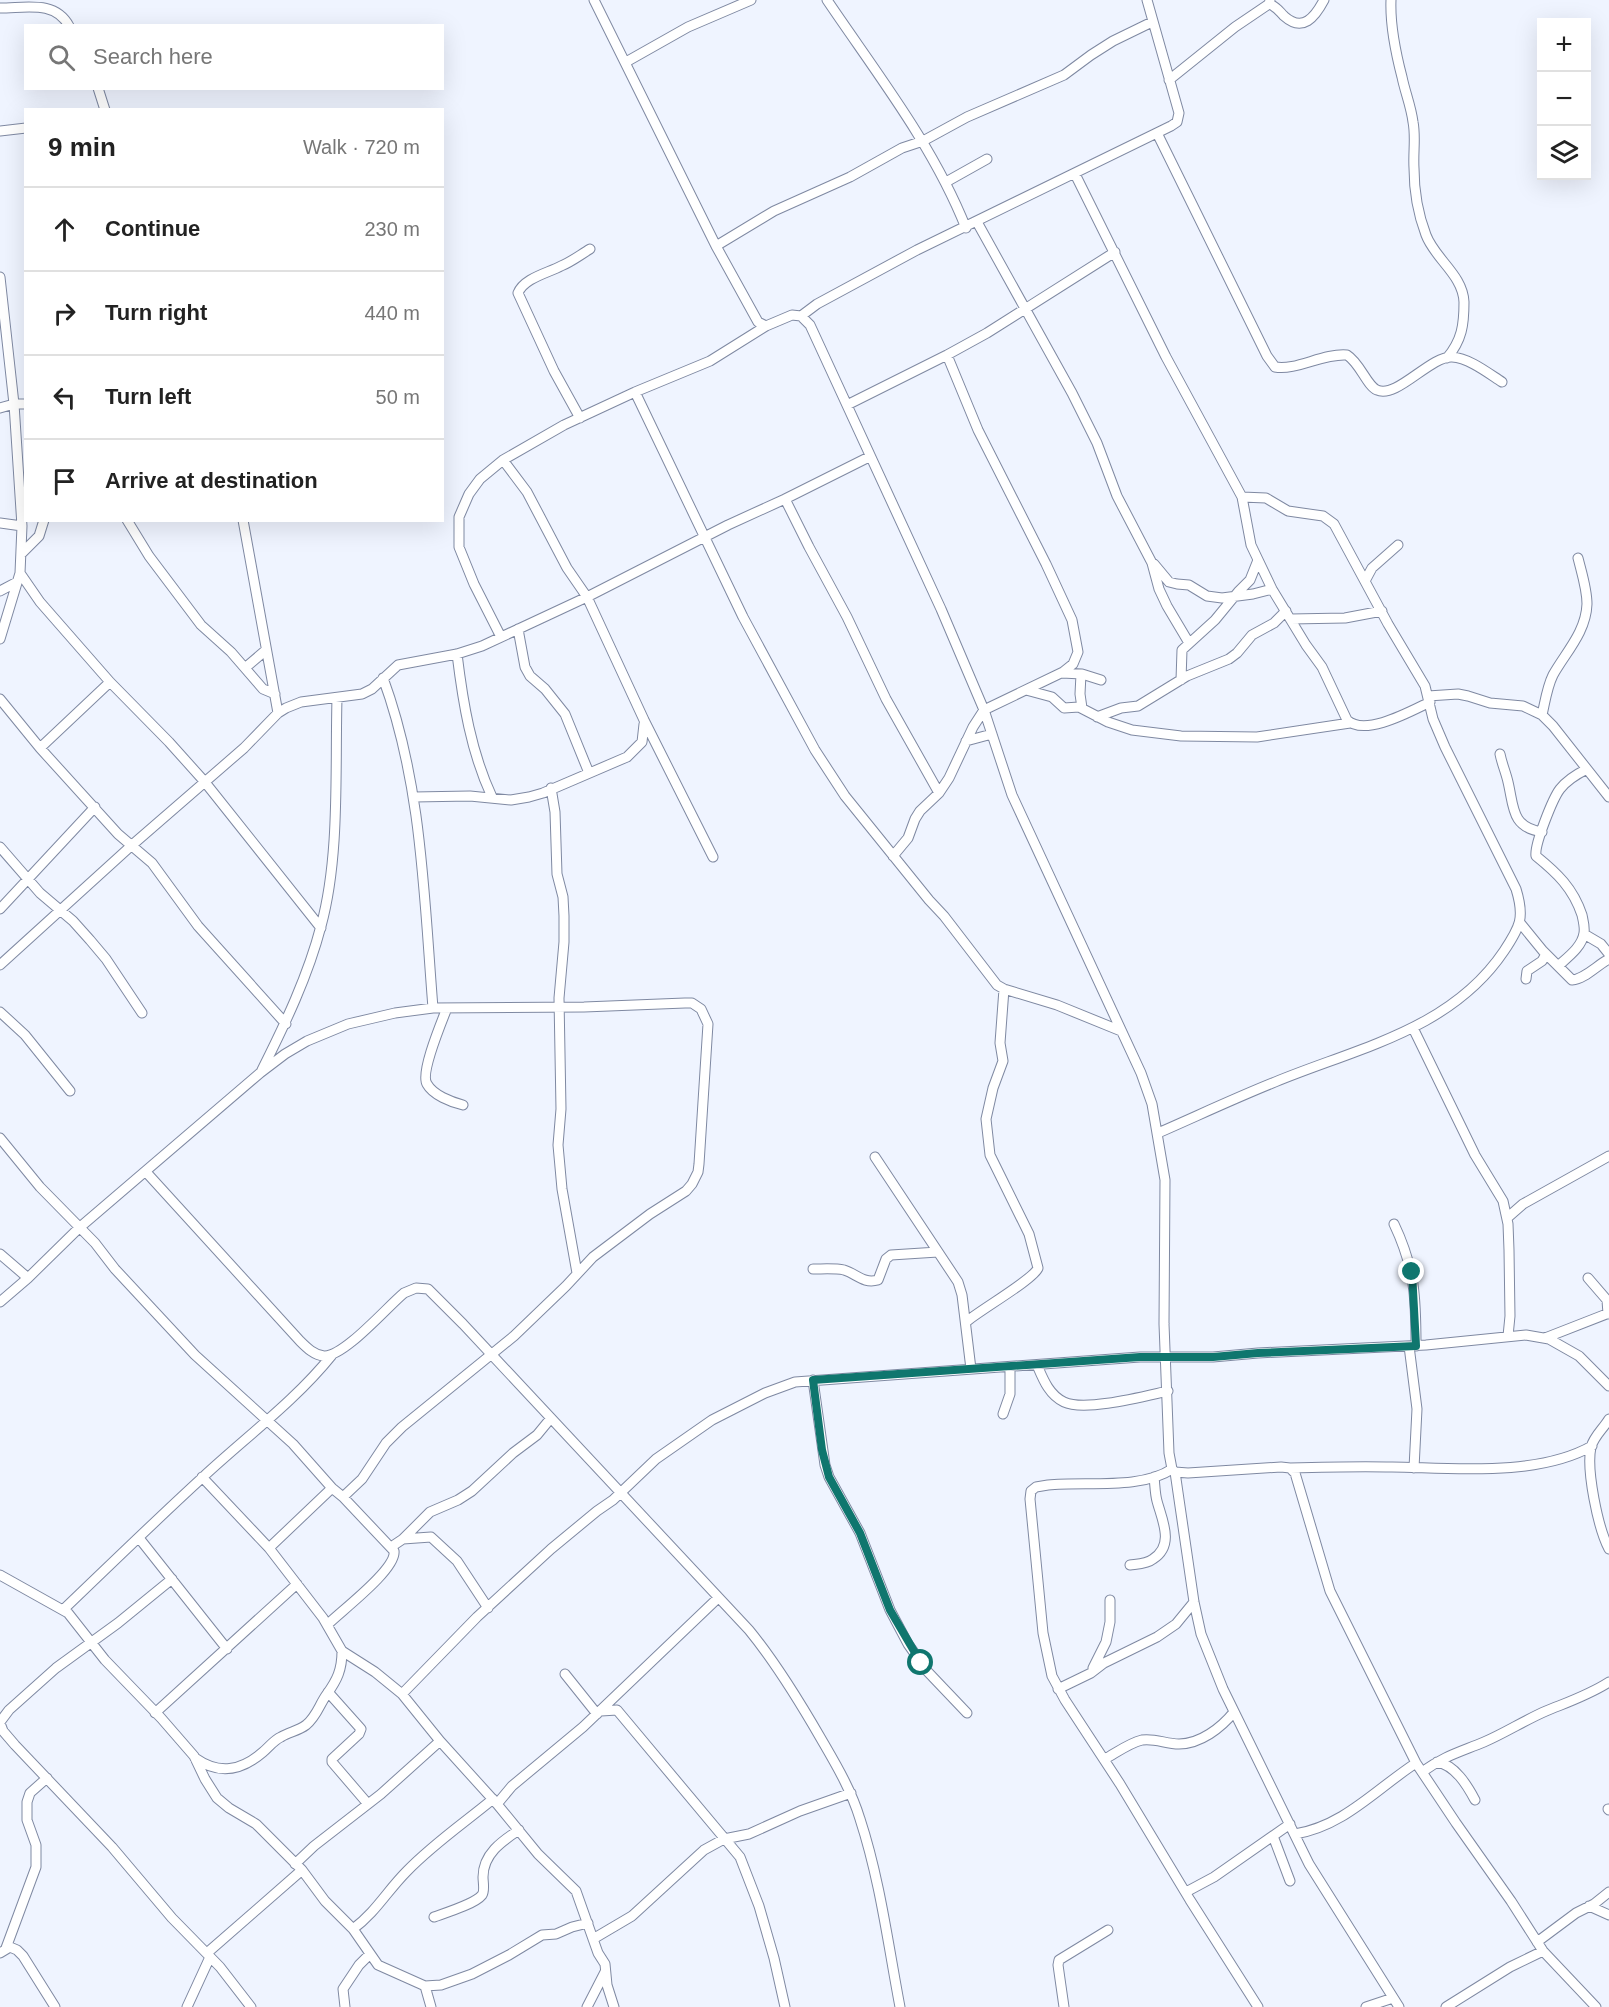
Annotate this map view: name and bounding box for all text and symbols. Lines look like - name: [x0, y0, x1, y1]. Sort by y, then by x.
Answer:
- map controls: [1537, 18, 1591, 180]
- button: +: [1537, 18, 1591, 72]
- search box: [24, 24, 444, 90]
- icon: search: [45, 41, 78, 74]
- text: Search here: [93, 44, 213, 69]
- button: −: [1537, 72, 1591, 126]
- button: layers: [1537, 126, 1591, 180]
- text: 9 min: [48, 132, 116, 162]
- text: Walk · 720 m: [303, 136, 420, 158]
- icon: ahead: [48, 213, 81, 246]
- text: Continue: [105, 216, 200, 241]
- text: 230 m: [364, 218, 420, 240]
- icon: right: [48, 297, 81, 330]
- text: Turn right: [105, 300, 207, 325]
- text: 440 m: [364, 302, 420, 324]
- icon: left: [48, 381, 81, 414]
- text: Turn left: [105, 384, 191, 409]
- text: 50 m: [376, 386, 420, 408]
- icon: arrive: [48, 465, 81, 498]
- text: Arrive at destination: [105, 468, 318, 493]
- route end: [1398, 1258, 1424, 1284]
- route start: [907, 1649, 933, 1675]

